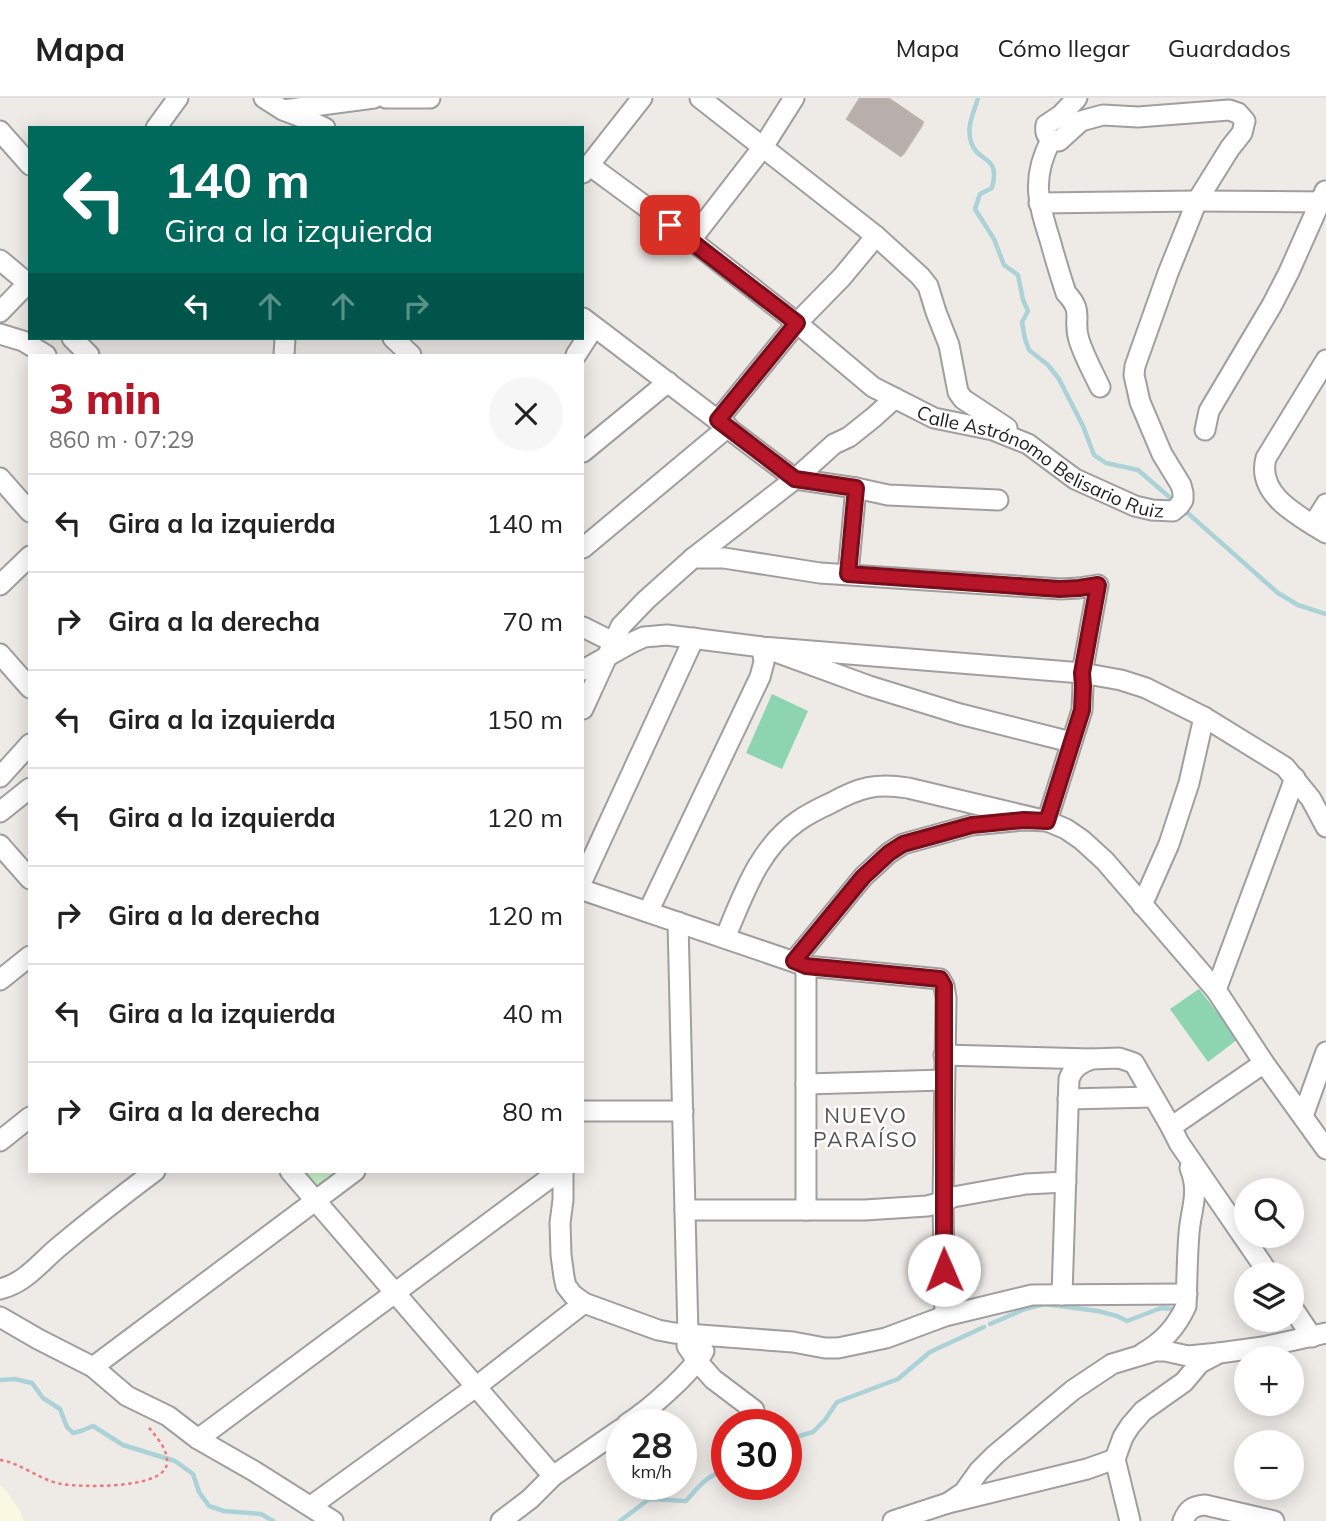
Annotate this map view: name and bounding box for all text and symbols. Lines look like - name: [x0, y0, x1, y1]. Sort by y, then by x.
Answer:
- text: Mapa: [35, 28, 125, 69]
- text: Mapa: [896, 33, 959, 63]
- text: Cómo llegar: [997, 33, 1130, 63]
- text: Guardados: [1168, 33, 1291, 63]
- text: 140 m: [164, 149, 310, 210]
- icon: left: [49, 154, 140, 245]
- pin: [640, 195, 700, 255]
- icon: arrive: [651, 206, 689, 244]
- text: Gira a la izquierda: [164, 210, 433, 250]
- icon: left: [178, 287, 216, 325]
- icon: ahead: [251, 287, 289, 325]
- icon: ahead: [324, 287, 362, 325]
- icon: right: [397, 287, 435, 325]
- text: 3 min: [49, 372, 162, 425]
- button: close: [489, 377, 563, 451]
- street label: Calle Astrónomo Belisario Ruiz: [913, 399, 1165, 523]
- text: 860 m · 07:29: [49, 425, 194, 454]
- icon: left: [49, 504, 87, 542]
- text: Gira a la izquierda: [108, 507, 336, 540]
- text: 140 m: [487, 507, 563, 540]
- icon: right: [49, 602, 87, 640]
- text: Gira a la derecha: [108, 605, 320, 638]
- text: 70 m: [502, 605, 563, 638]
- icon: left: [49, 700, 87, 738]
- text: Gira a la izquierda: [108, 703, 336, 736]
- text: 150 m: [487, 703, 563, 736]
- icon: left: [49, 798, 87, 836]
- text: Gira a la izquierda: [108, 801, 336, 834]
- text: 120 m: [487, 801, 563, 834]
- icon: right: [49, 896, 87, 934]
- text: Gira a la derecha: [108, 899, 320, 932]
- text: 120 m: [487, 899, 563, 932]
- icon: left: [49, 994, 87, 1032]
- text: Gira a la izquierda: [108, 997, 336, 1030]
- text: 40 m: [502, 997, 563, 1030]
- icon: right: [49, 1092, 87, 1130]
- text: Gira a la derecha: [108, 1095, 320, 1128]
- text: 80 m: [502, 1095, 563, 1128]
- district label: NUEVO PARAÍSO: [813, 1102, 919, 1152]
- map controls: [1234, 1178, 1304, 1500]
- button: search: [1234, 1178, 1304, 1248]
- position arrow: [907, 1233, 981, 1307]
- button: layers: [1234, 1262, 1304, 1332]
- button: +: [1234, 1346, 1304, 1416]
- speed limit sign: 30: [711, 1409, 802, 1500]
- text: 28: [630, 1423, 673, 1467]
- button: −: [1234, 1430, 1304, 1500]
- text: km/h: [631, 1460, 672, 1483]

